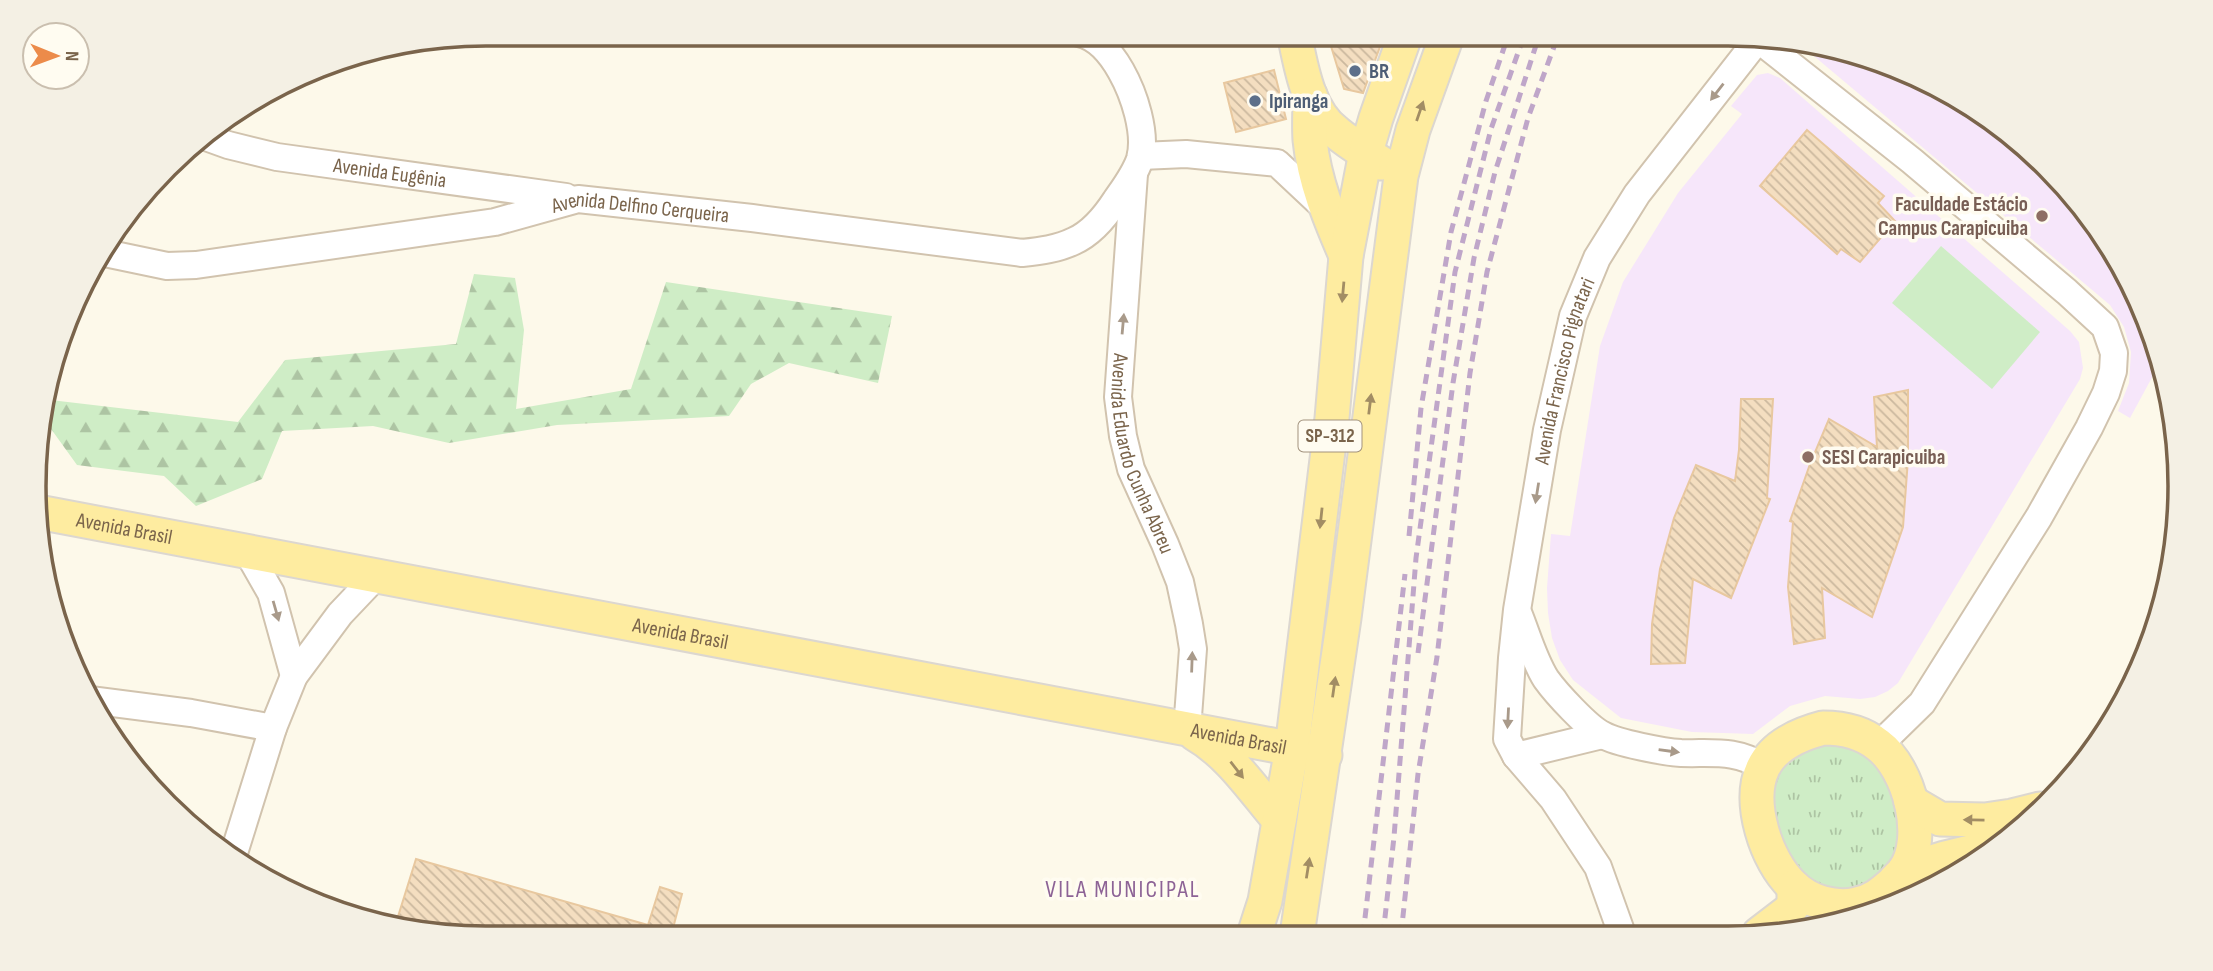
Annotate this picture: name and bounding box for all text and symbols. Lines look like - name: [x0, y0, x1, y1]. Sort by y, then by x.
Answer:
- north arrow: [21, 21, 91, 91]
- text: N: [60, 51, 83, 62]
- place label: BR: [1369, 59, 1389, 84]
- marker: BR: [1347, 63, 1363, 79]
- one-way arrow: [1710, 83, 1725, 101]
- place label: Ipiranga: [1269, 89, 1328, 114]
- marker: Ipiranga: [1247, 93, 1263, 109]
- one-way arrow: [1415, 100, 1426, 121]
- street label: Avenida Eugênia: [331, 152, 448, 193]
- street label: Avenida Delfino Cerqueira: [547, 186, 730, 228]
- place label: Faculdade Estácio Campus Carapicuiba: [1878, 192, 2028, 241]
- marker: Faculdade Estácio Campus Carapicuiba: [2034, 208, 2050, 224]
- street label: Avenida Francisco Pignatari: [1529, 274, 1600, 467]
- one-way arrow: [1337, 281, 1348, 303]
- one-way arrow: [1118, 313, 1129, 335]
- street label: Avenida Eduardo Cunha Abreu: [1105, 352, 1180, 557]
- one-way arrow: [1365, 393, 1376, 415]
- road number: SP-312: [1298, 420, 1362, 452]
- place label: SESI Carapicuiba: [1822, 445, 1945, 470]
- marker: SESI Carapicuiba: [1800, 449, 1816, 465]
- one-way arrow: [1531, 482, 1542, 504]
- street label: Avenida Brasil: [74, 507, 174, 550]
- one-way arrow: [1315, 508, 1326, 530]
- one-way arrow: [271, 601, 282, 623]
- street label: Avenida Brasil: [630, 612, 731, 655]
- one-way arrow: [1186, 650, 1198, 672]
- one-way arrow: [1329, 676, 1340, 698]
- one-way arrow: [1502, 707, 1513, 729]
- street label: Avenida Brasil: [1188, 717, 1289, 760]
- one-way arrow: [1658, 746, 1680, 757]
- one-way arrow: [1229, 762, 1244, 779]
- one-way arrow: [1963, 814, 1985, 826]
- one-way arrow: [1303, 857, 1314, 879]
- district label: VILA MUNICIPAL: [1045, 875, 1201, 904]

